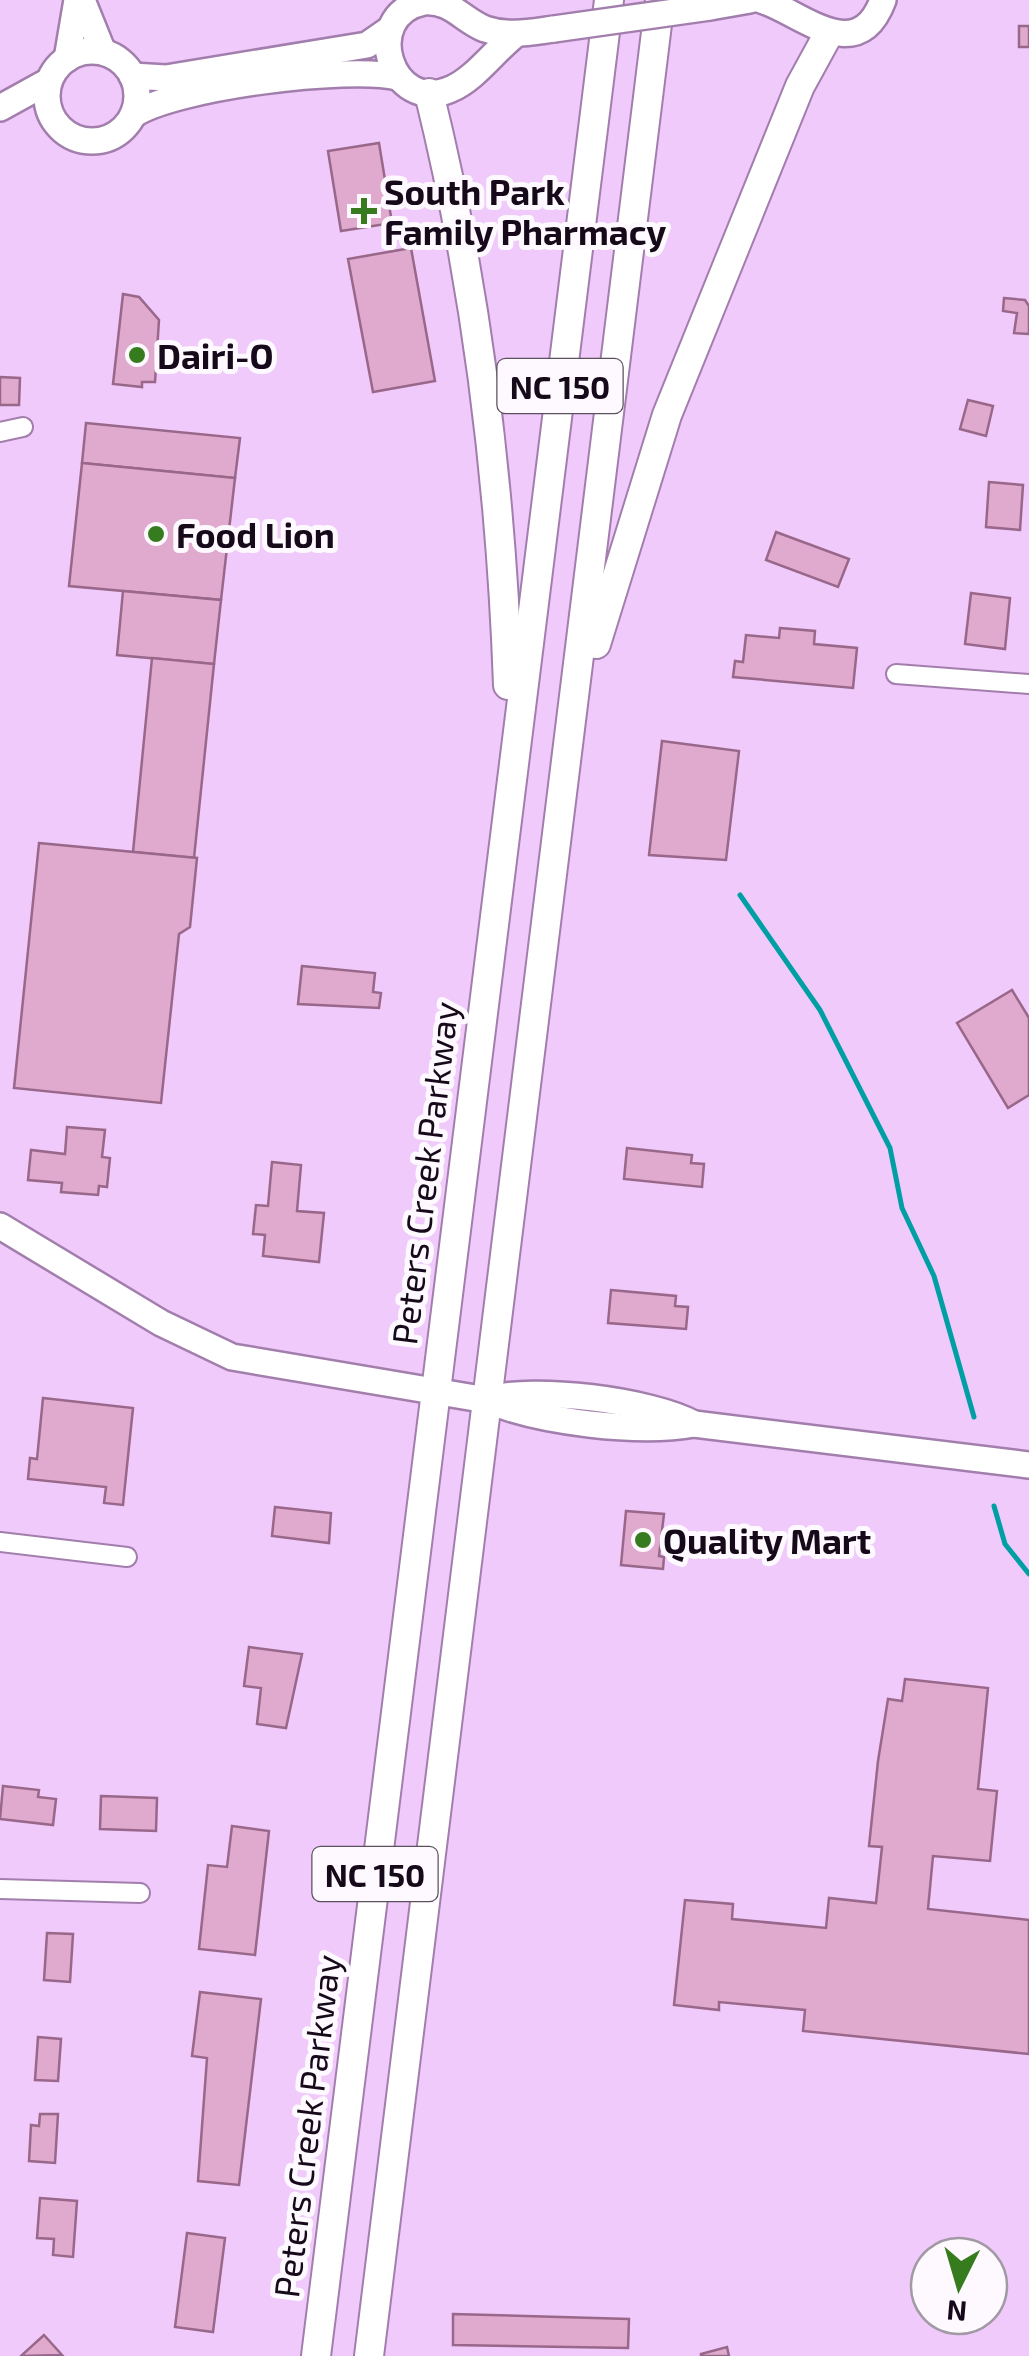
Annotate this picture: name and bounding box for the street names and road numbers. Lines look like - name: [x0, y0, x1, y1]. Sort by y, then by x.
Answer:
- road number: NC 150: [498, 359, 622, 413]
- street label: Peters Creek Parkway: [382, 999, 466, 1347]
- road number: NC 150: [312, 1847, 438, 1901]
- street label: Peters Creek Parkway: [264, 1952, 348, 2300]

